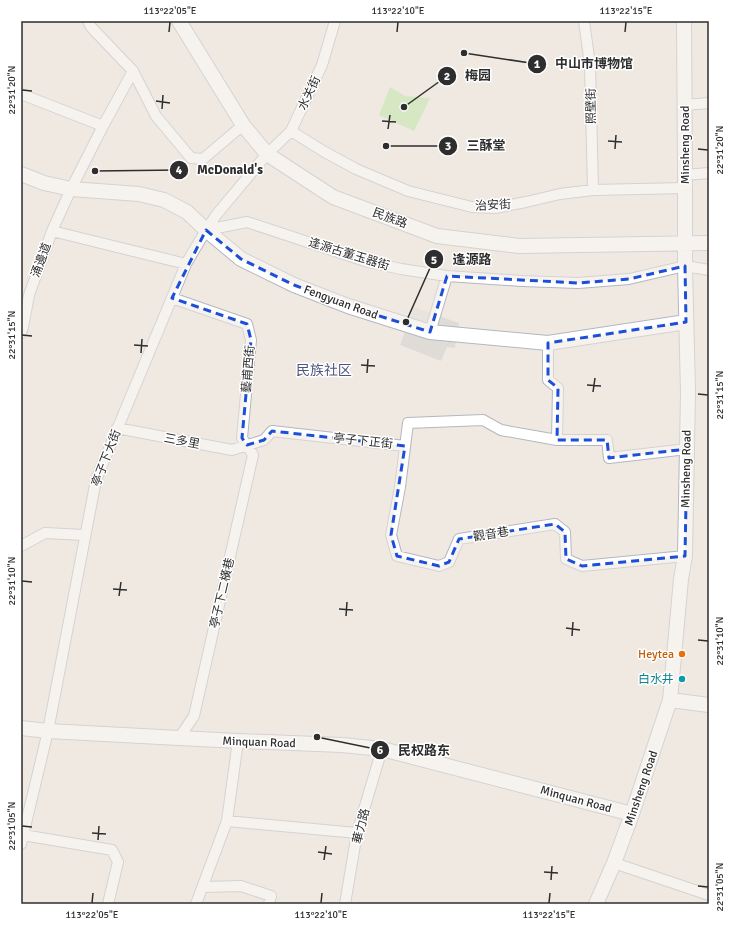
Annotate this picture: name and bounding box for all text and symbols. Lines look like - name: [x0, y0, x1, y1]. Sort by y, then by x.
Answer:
- text: 113°22'05"E: [143, 5, 197, 17]
- text: 113°22'10"E: [371, 5, 425, 17]
- text: 113°22'15"E: [599, 5, 653, 17]
- callout: 中山市博物馆: [527, 51, 641, 76]
- text: 中山市博物馆: [555, 56, 633, 72]
- text: 1: [534, 57, 541, 72]
- callout: 梅园: [437, 63, 499, 88]
- text: 22°31'20"N: [6, 66, 18, 114]
- text: 梅园: [465, 68, 491, 84]
- text: 2: [444, 69, 450, 84]
- street label: 水关街: [295, 74, 324, 113]
- street label: 照壁街: [584, 88, 599, 124]
- street label: Minsheng Road: [678, 106, 693, 184]
- text: 22°31'20"N: [714, 126, 726, 174]
- callout: 三酥堂: [438, 133, 513, 158]
- text: 三酥堂: [466, 138, 506, 154]
- text: 3: [445, 139, 451, 154]
- callout: McDonald's: [169, 157, 271, 182]
- text: McDonald's: [197, 162, 263, 178]
- text: 4: [176, 163, 183, 178]
- street label: 治安街: [475, 197, 511, 214]
- street label: 民族路: [370, 205, 409, 232]
- street label: 逢源古董玉器街: [306, 235, 391, 274]
- street label: 涌邊道: [28, 241, 55, 280]
- callout: 逢源路: [424, 247, 499, 272]
- text: 逢源路: [452, 252, 492, 268]
- text: 5: [431, 253, 437, 268]
- street label: Fengyuan Road: [302, 282, 380, 323]
- text: 22°31'15"N: [6, 311, 18, 359]
- street label: 藝甫西街: [239, 344, 258, 394]
- district label: 民族社区: [296, 362, 352, 379]
- text: 22°31'15"N: [714, 371, 726, 419]
- street label: 亭子下大街: [89, 427, 124, 489]
- street label: Minsheng Road: [678, 430, 695, 508]
- street label: 三多里: [163, 431, 201, 452]
- street label: 亭子下正街: [332, 431, 394, 452]
- street label: 觀音巷: [472, 524, 510, 545]
- street label: 亭子下二橫巷: [207, 556, 238, 630]
- text: 22°31'10"N: [6, 557, 18, 605]
- text: 22°31'10"N: [714, 617, 726, 665]
- place label: Heytea: [638, 647, 674, 662]
- marker: Heytea: [677, 649, 687, 659]
- place label: 白水井: [638, 672, 674, 687]
- marker: 白水井: [677, 674, 687, 684]
- street label: Minquan Road: [222, 734, 296, 751]
- callout: 民权路东: [370, 738, 458, 763]
- text: 6: [377, 743, 384, 758]
- text: 民权路东: [398, 743, 450, 759]
- street label: Minsheng Road: [622, 749, 661, 828]
- street label: Minquan Road: [538, 783, 613, 816]
- text: 22°31'05"N: [6, 802, 18, 850]
- street label: 華力路: [350, 807, 373, 845]
- text: 22°31'05"N: [714, 863, 726, 911]
- text: 113°22'05"E: [65, 909, 119, 921]
- text: 113°22'10"E: [294, 909, 348, 921]
- text: 113°22'15"E: [522, 909, 576, 921]

